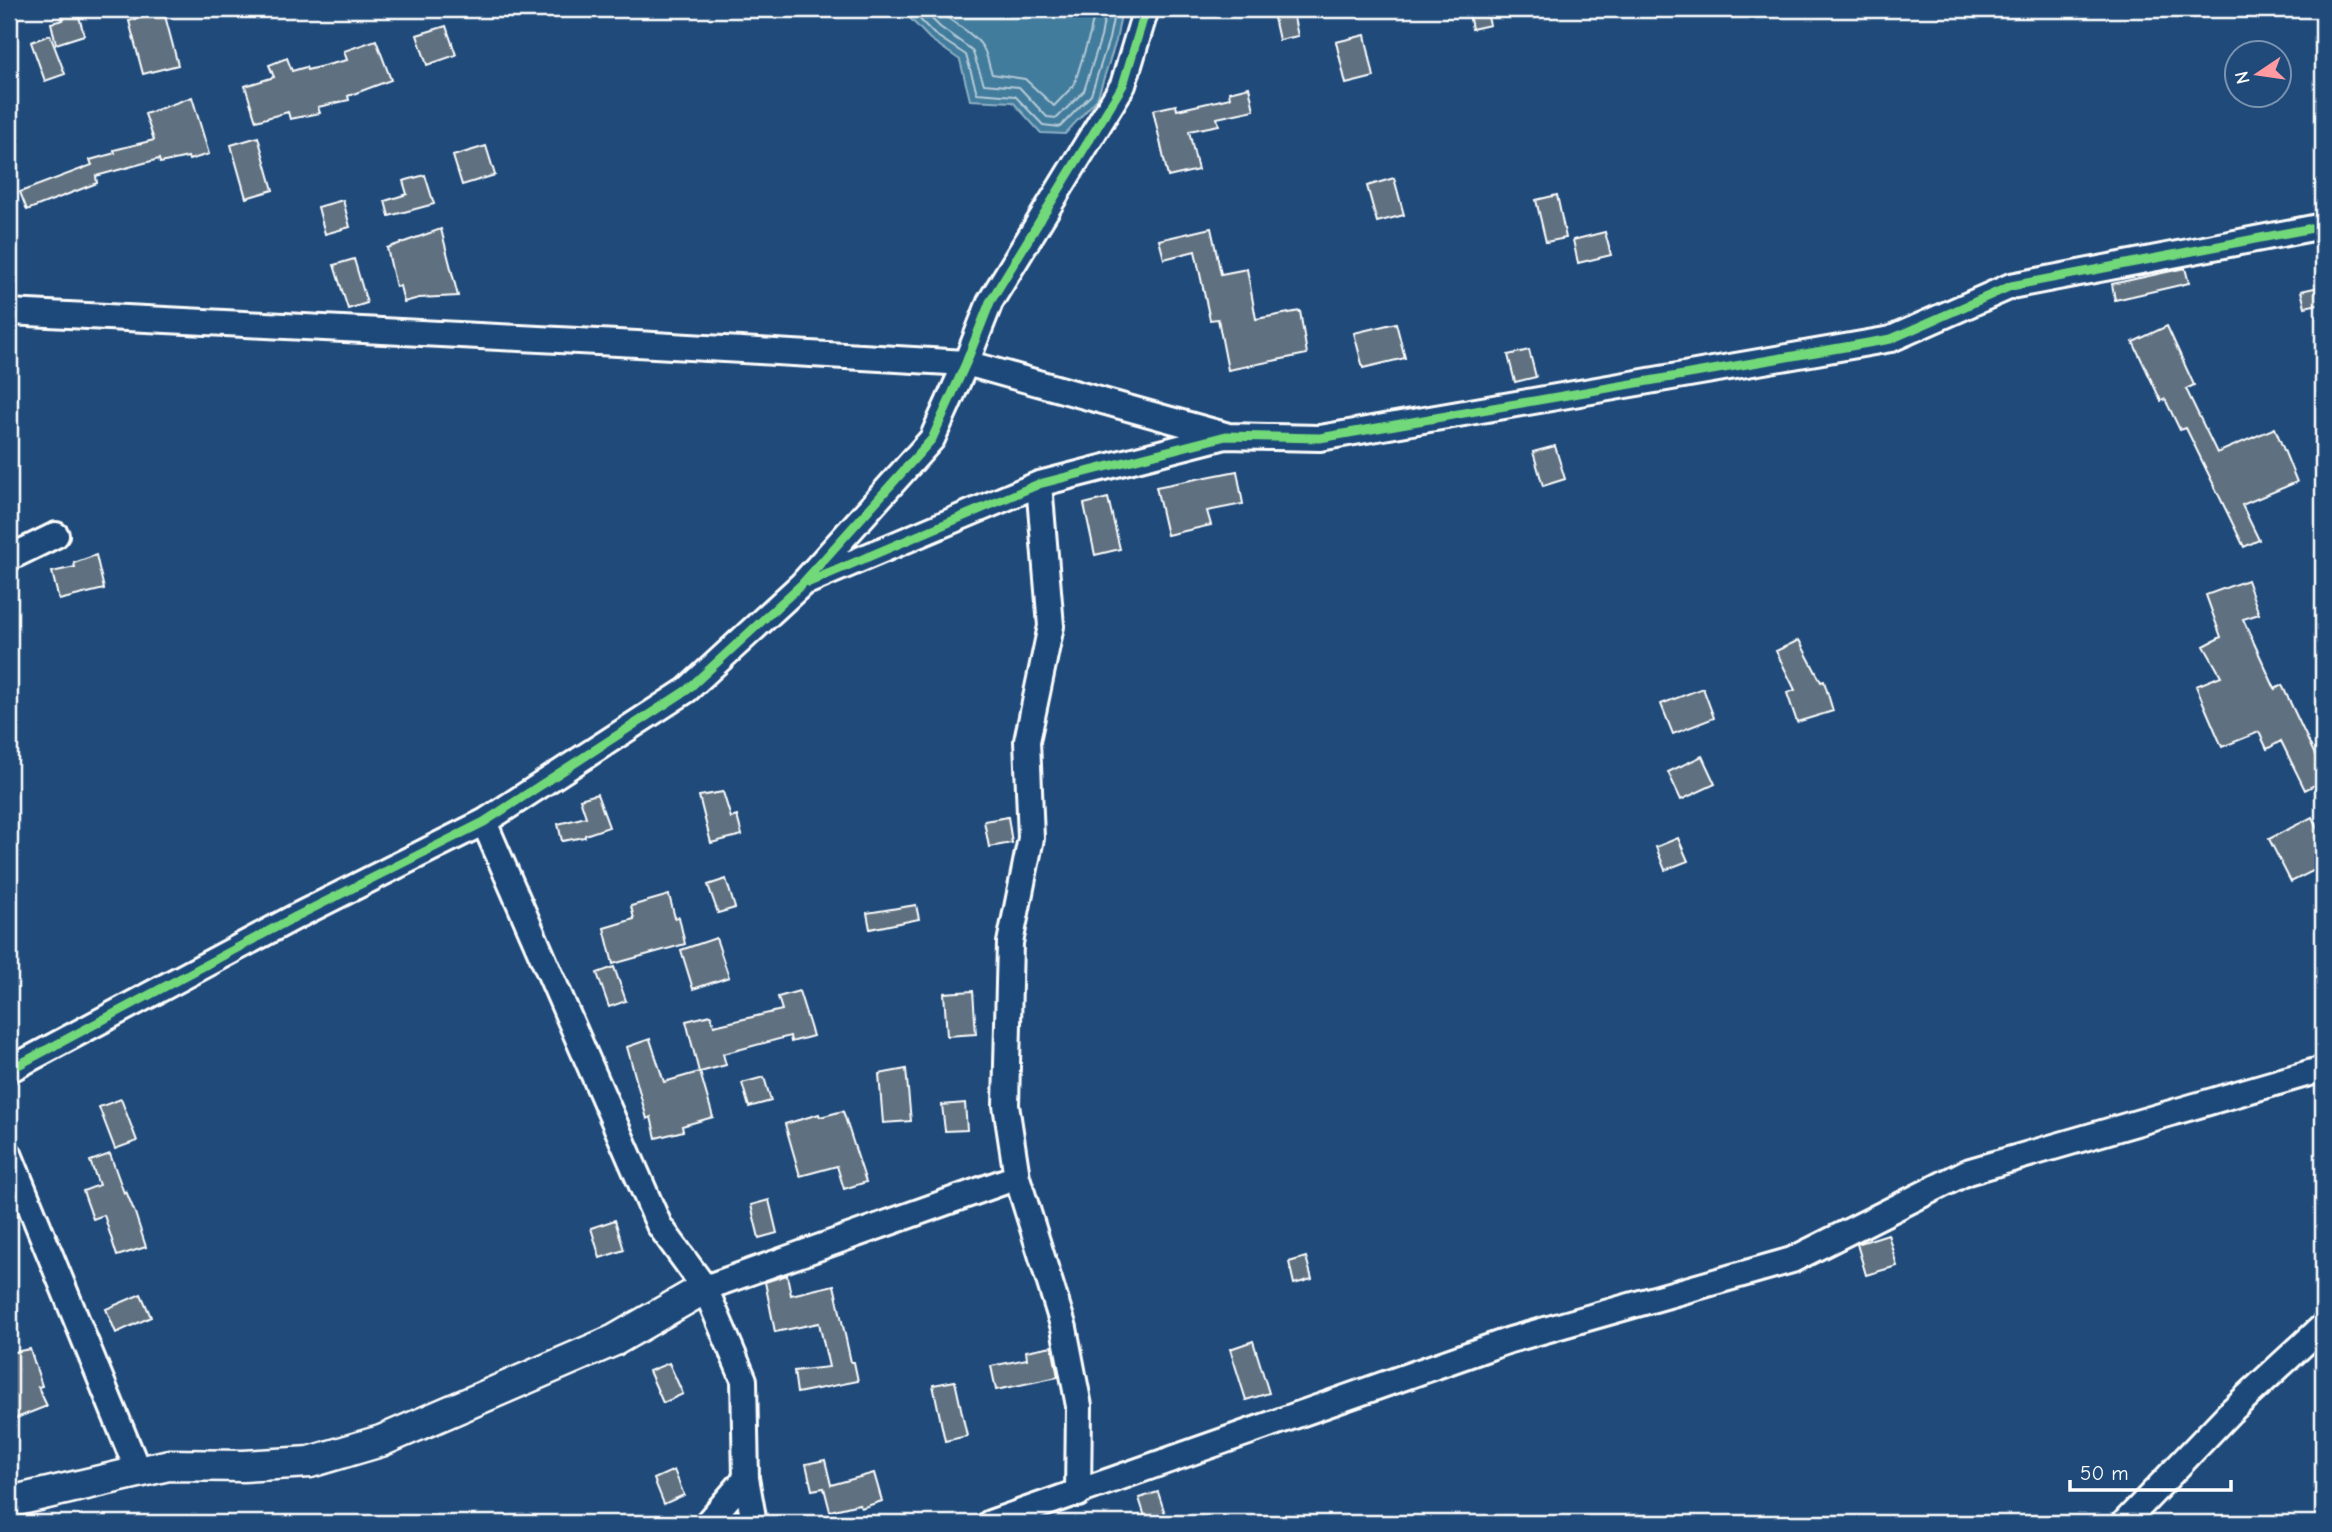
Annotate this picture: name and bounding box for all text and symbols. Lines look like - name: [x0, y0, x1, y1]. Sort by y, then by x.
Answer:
- north arrow: [2224, 38, 2294, 108]
- text: N: [2230, 69, 2255, 86]
- scale bar: [2070, 1448, 2230, 1492]
- text: 50 m: [2080, 1461, 2129, 1485]

